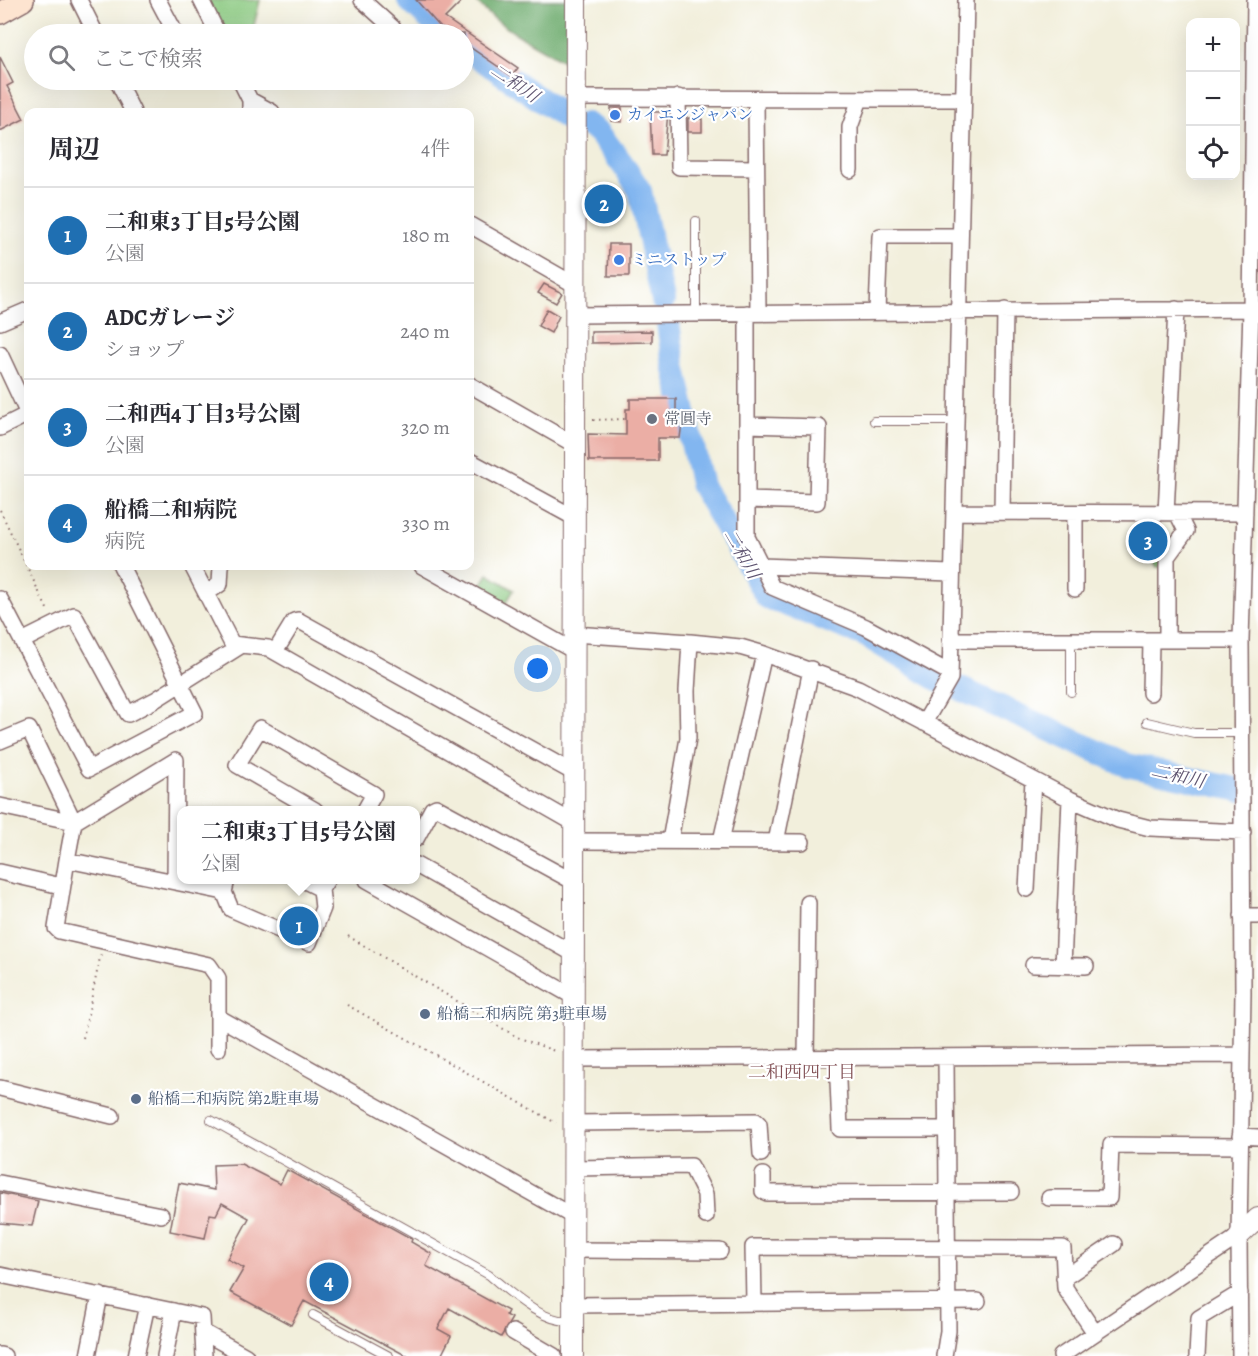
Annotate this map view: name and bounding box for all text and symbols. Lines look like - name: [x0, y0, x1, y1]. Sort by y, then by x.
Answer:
- map controls: [1186, 18, 1240, 180]
- button: +: [1186, 18, 1240, 72]
- search box: [24, 24, 474, 90]
- icon: search: [45, 41, 78, 74]
- text: ここで検索: [93, 44, 203, 74]
- water label: 二和川: [486, 58, 546, 109]
- button: −: [1186, 72, 1240, 126]
- place label: カイエンジャパン: [627, 104, 753, 126]
- marker: カイエンジャパン: [608, 108, 622, 122]
- button: locate: [1186, 126, 1240, 180]
- text: 周辺: [48, 132, 100, 167]
- text: 4件: [421, 135, 450, 162]
- pin: 2: [584, 182, 624, 226]
- text: 二和東3丁目5号公園: [105, 207, 300, 237]
- text: 1: [64, 222, 71, 249]
- text: 180 m: [402, 222, 450, 249]
- text: 公園: [105, 240, 145, 267]
- place label: ミニストップ: [631, 249, 727, 271]
- marker: ミニストップ: [612, 253, 626, 267]
- text: ADCガレージ: [105, 303, 235, 333]
- text: 2: [63, 318, 72, 345]
- text: 240 m: [400, 318, 450, 345]
- text: ショップ: [105, 336, 185, 363]
- text: 二和西4丁目3号公園: [105, 399, 301, 429]
- place label: 常圓寺: [664, 408, 712, 430]
- marker: 常圓寺: [645, 412, 659, 426]
- text: 3: [63, 414, 72, 441]
- text: 320 m: [401, 414, 450, 441]
- text: 公園: [105, 432, 145, 459]
- text: 船橋二和病院: [105, 495, 237, 525]
- text: 4: [63, 510, 72, 537]
- text: 330 m: [402, 510, 450, 537]
- pin: 3: [1128, 518, 1168, 564]
- water label: 二和川: [718, 525, 767, 585]
- text: 病院: [105, 528, 145, 555]
- your location: [523, 654, 552, 683]
- water label: 二和川: [1149, 758, 1209, 794]
- popup: [177, 806, 420, 884]
- text: 二和東3丁目5号公園: [201, 817, 396, 847]
- text: 公園: [201, 850, 241, 877]
- pin: 1: [280, 904, 318, 948]
- place label: 船橋二和病院 第3駐車場: [437, 1003, 607, 1025]
- marker: 船橋二和病院 第3駐車場: [418, 1007, 432, 1021]
- district label: 二和西四丁目: [748, 1060, 856, 1084]
- place label: 船橋二和病院 第2駐車場: [148, 1088, 319, 1110]
- marker: 船橋二和病院 第2駐車場: [129, 1092, 143, 1106]
- pin: 4: [310, 1260, 348, 1304]

